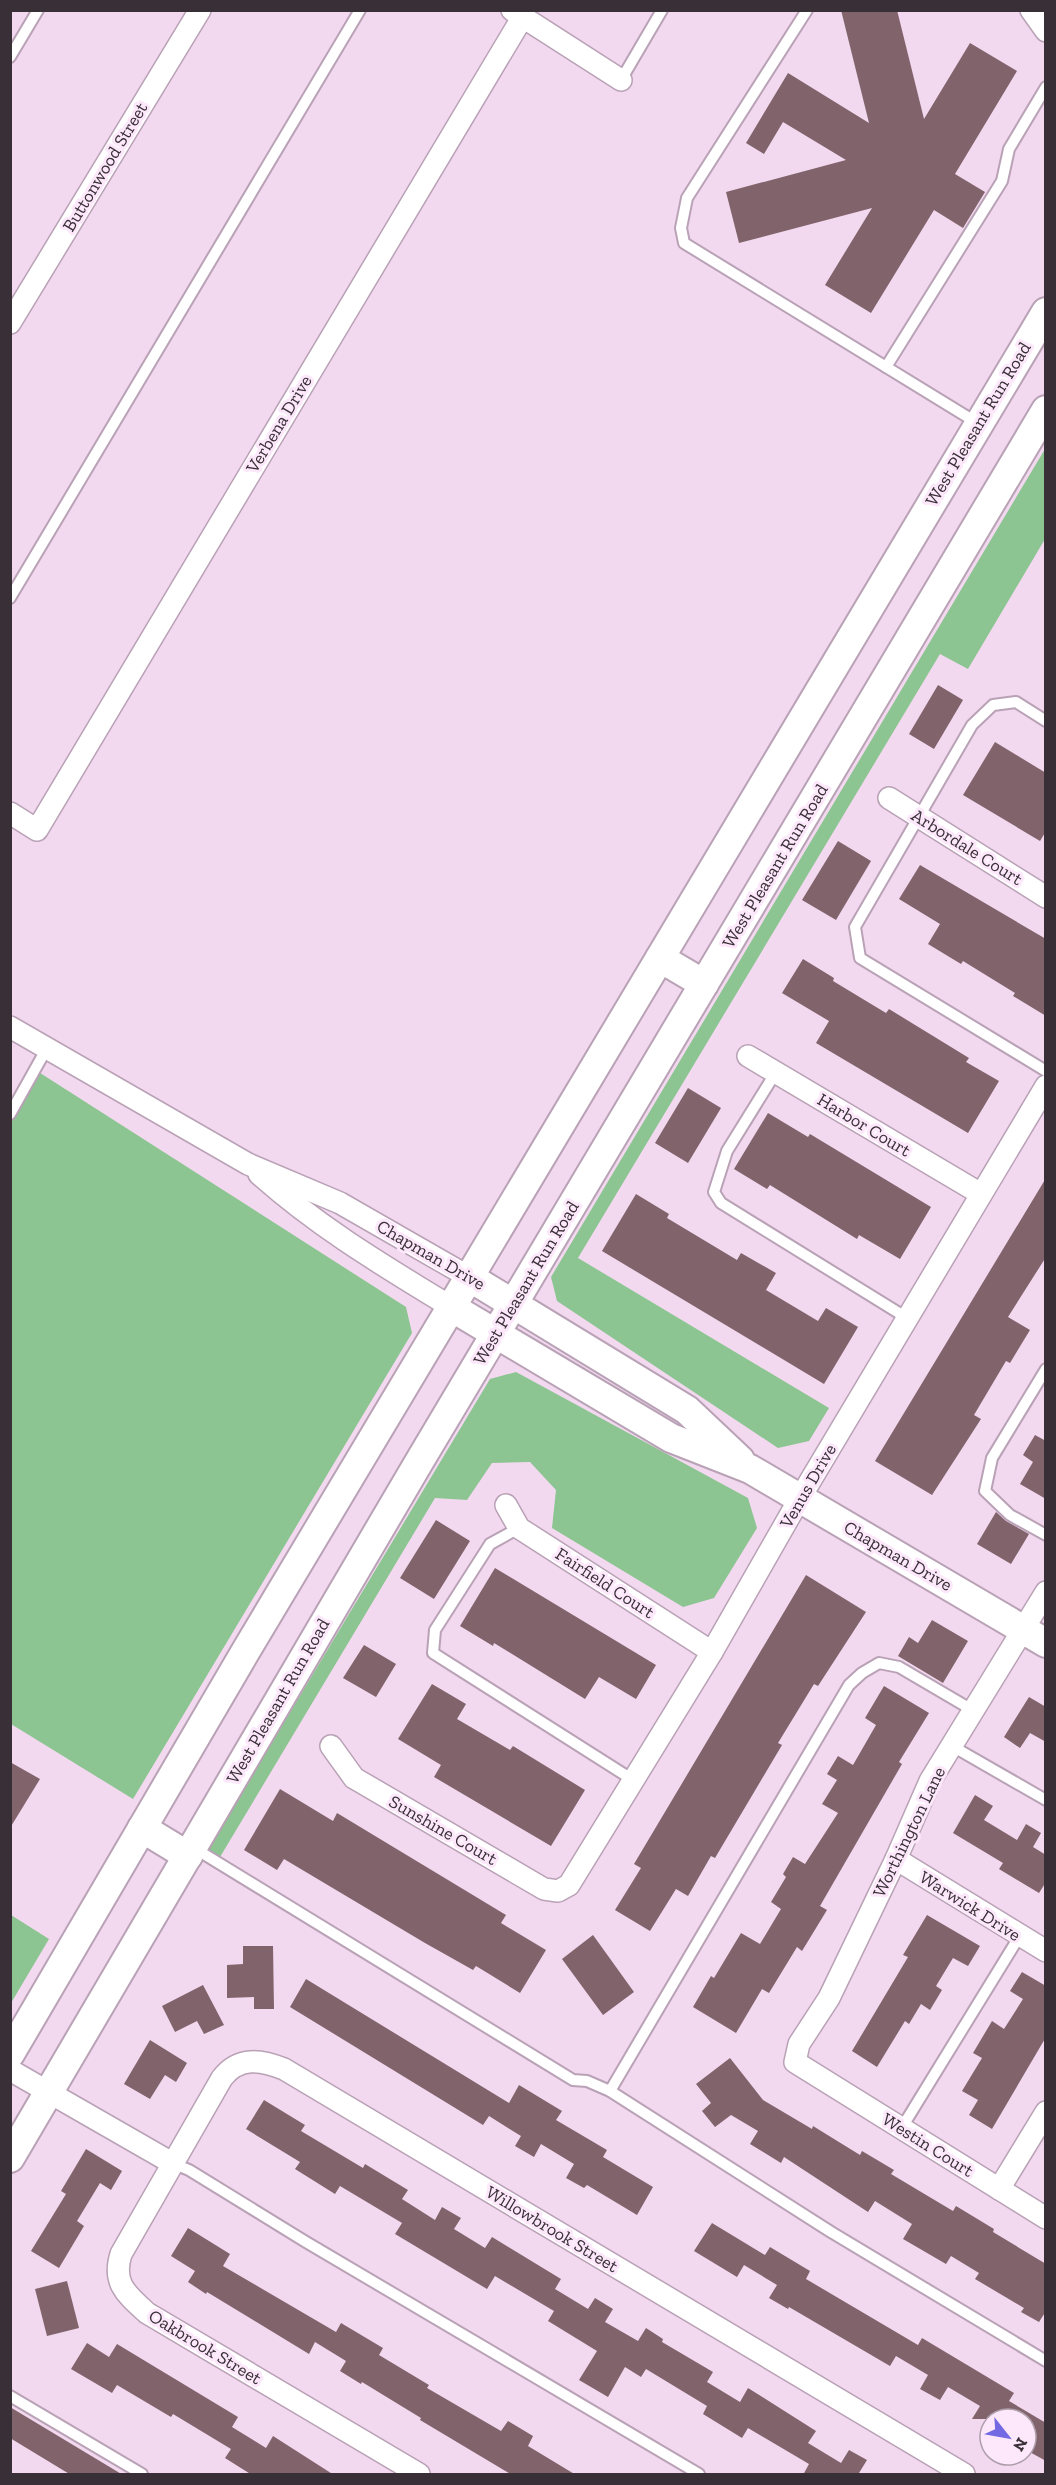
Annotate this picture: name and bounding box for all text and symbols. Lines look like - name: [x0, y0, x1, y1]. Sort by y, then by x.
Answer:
- street label: Buttonwood Street: [58, 98, 152, 236]
- street label: West Pleasant Run Road: [920, 338, 1036, 510]
- street label: Verbena Drive: [241, 371, 317, 478]
- street label: West Pleasant Run Road: [717, 780, 833, 952]
- street label: Arbordale Court: [907, 804, 1027, 890]
- street label: Harbor Court: [813, 1089, 915, 1162]
- street label: West Pleasant Run Road: [468, 1197, 584, 1369]
- street label: Chapman Drive: [373, 1215, 489, 1295]
- street label: Venus Drive: [775, 1440, 841, 1533]
- street label: Chapman Drive: [840, 1516, 956, 1596]
- street label: Fairfield Court: [551, 1543, 659, 1623]
- street label: West Pleasant Run Road: [222, 1614, 334, 1788]
- street label: Worthington Lane: [868, 1763, 950, 1901]
- street label: Sunshine Court: [385, 1790, 501, 1870]
- street label: Warwick Drive: [915, 1866, 1025, 1946]
- street label: Westin Court: [878, 2108, 978, 2182]
- street label: Willowbrook Street: [482, 2181, 622, 2277]
- street label: Oakbrook Street: [145, 2305, 266, 2389]
- north arrow: [978, 2407, 1038, 2467]
- text: N: [1009, 2434, 1032, 2455]

